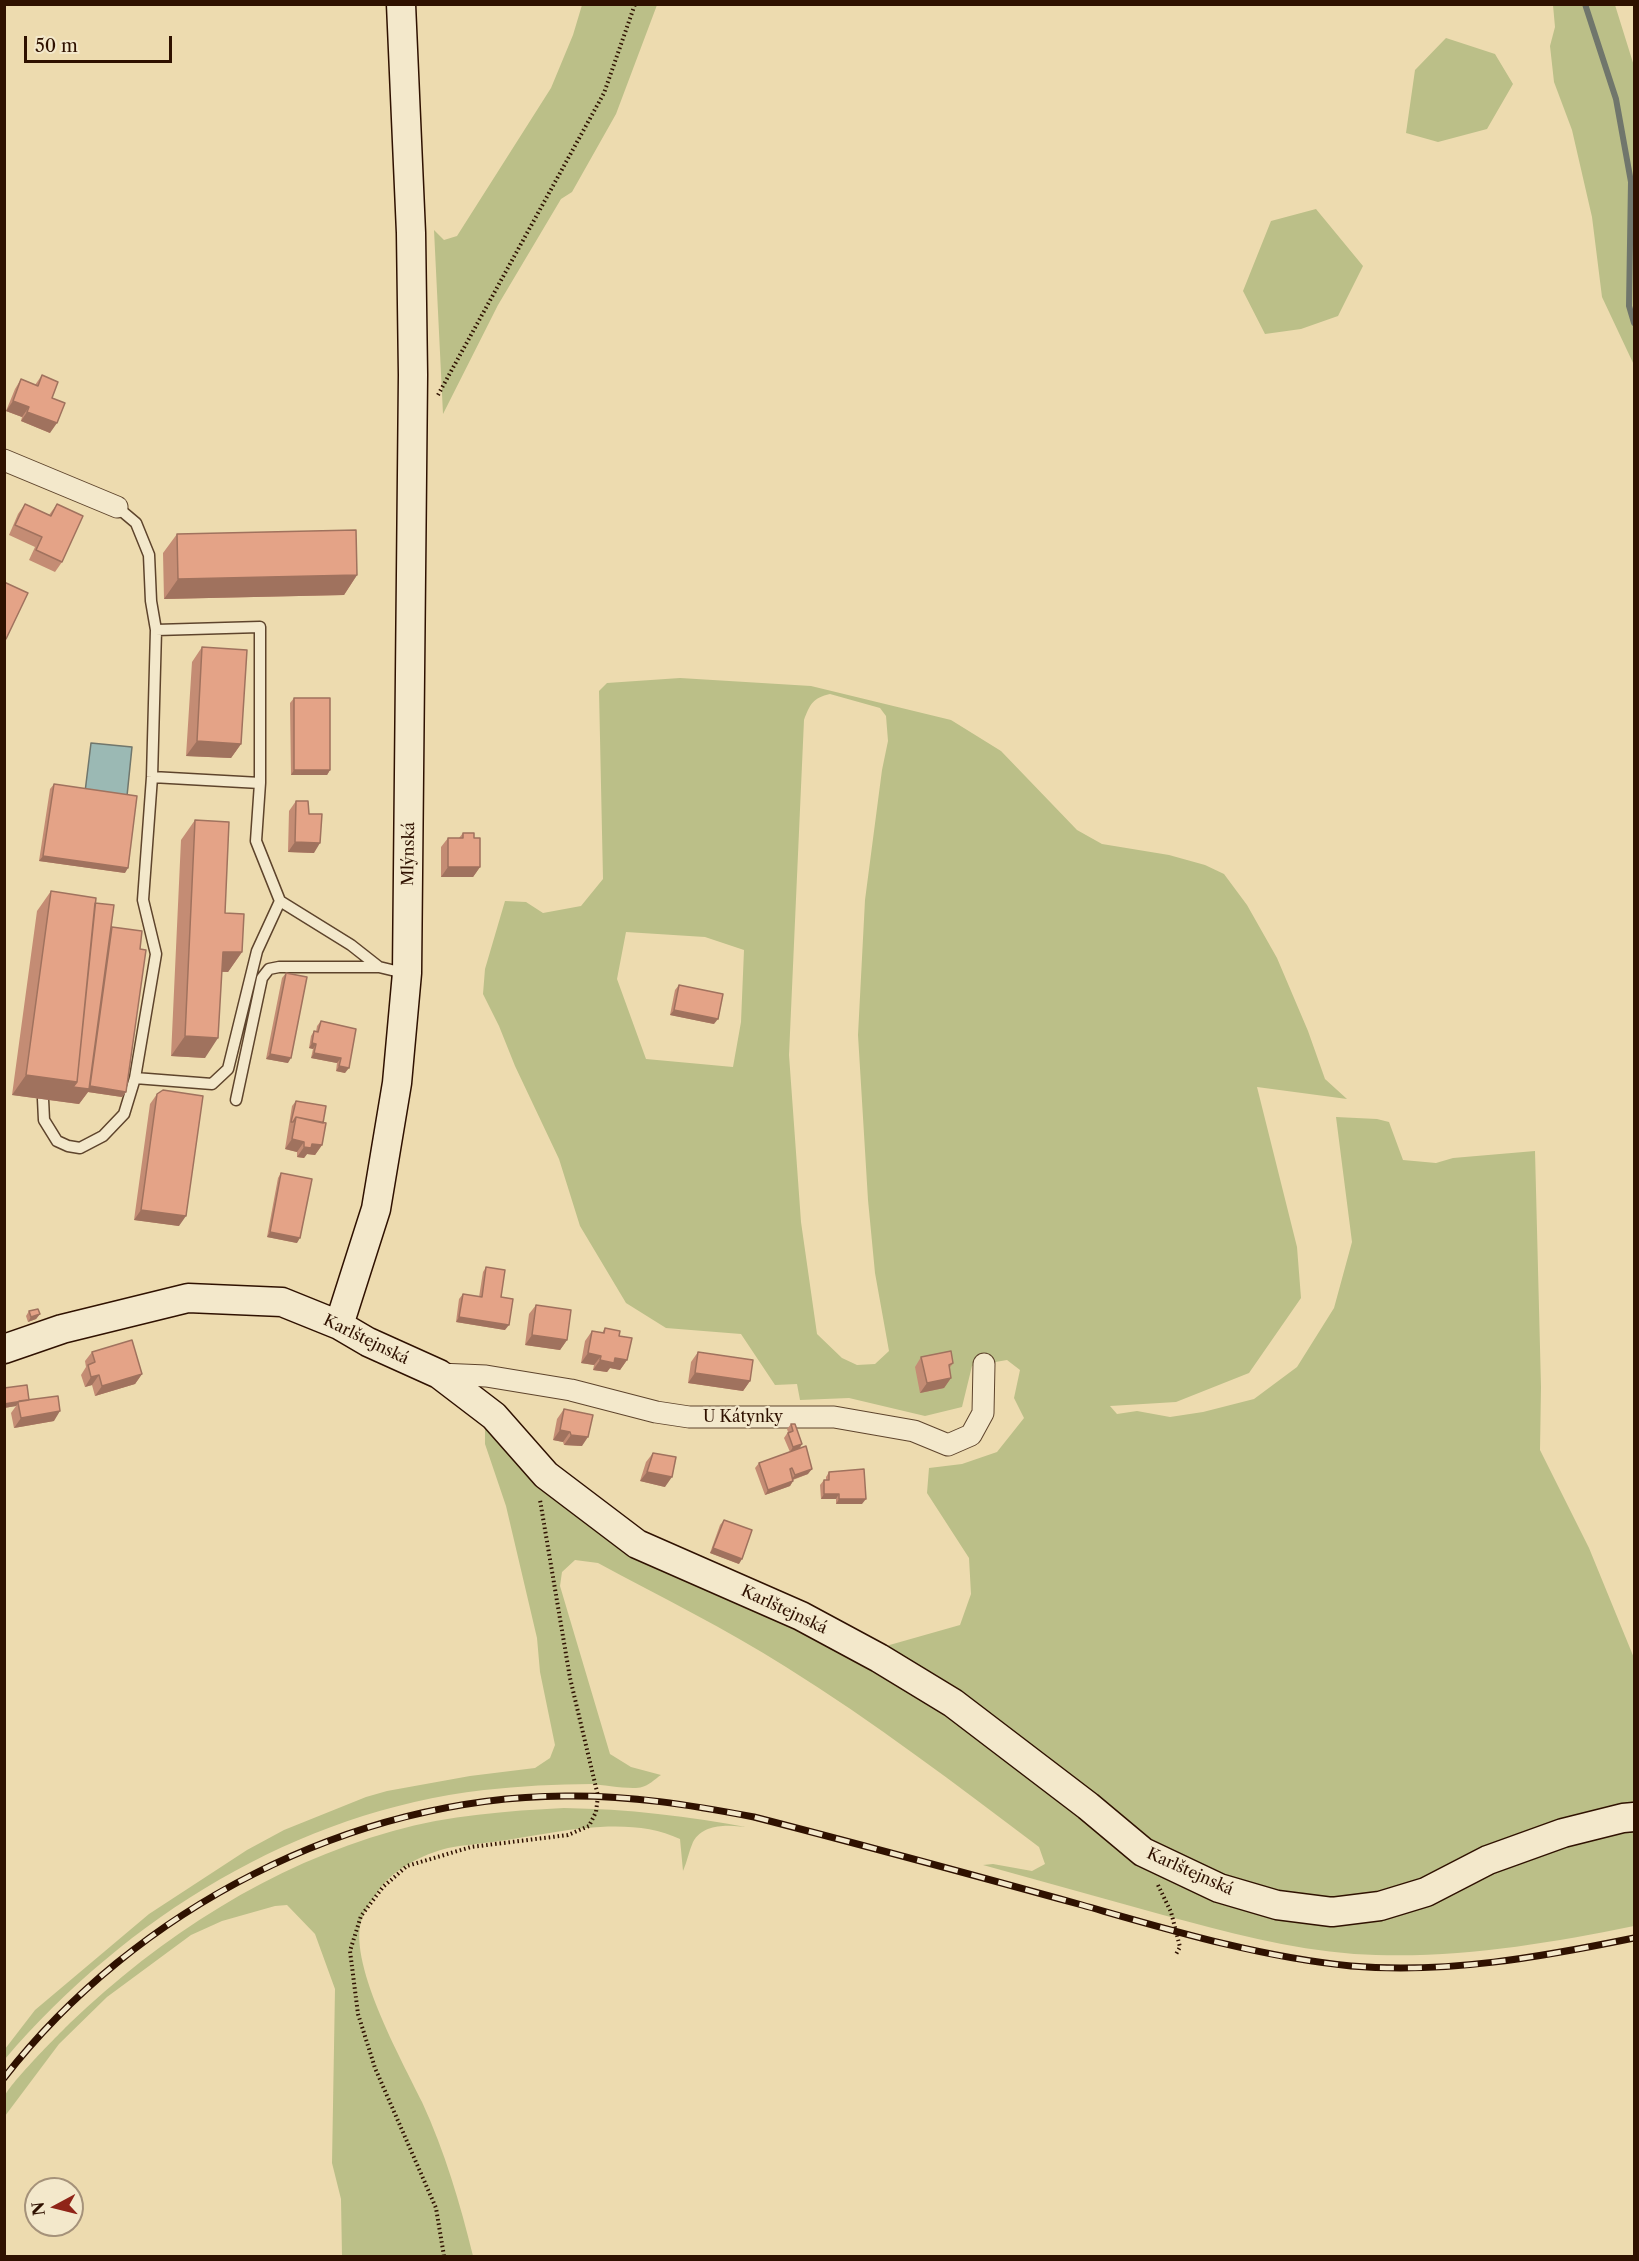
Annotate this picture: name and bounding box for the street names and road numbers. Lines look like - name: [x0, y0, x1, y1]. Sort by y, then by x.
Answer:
- street label: Mlýnská: [399, 822, 419, 886]
- street label: Karlštejnská: [320, 1311, 412, 1369]
- street label: U Kátynky: [703, 1407, 783, 1427]
- street label: Karlštejnská: [738, 1582, 830, 1638]
- street label: Karlštejnská: [1144, 1844, 1236, 1900]

